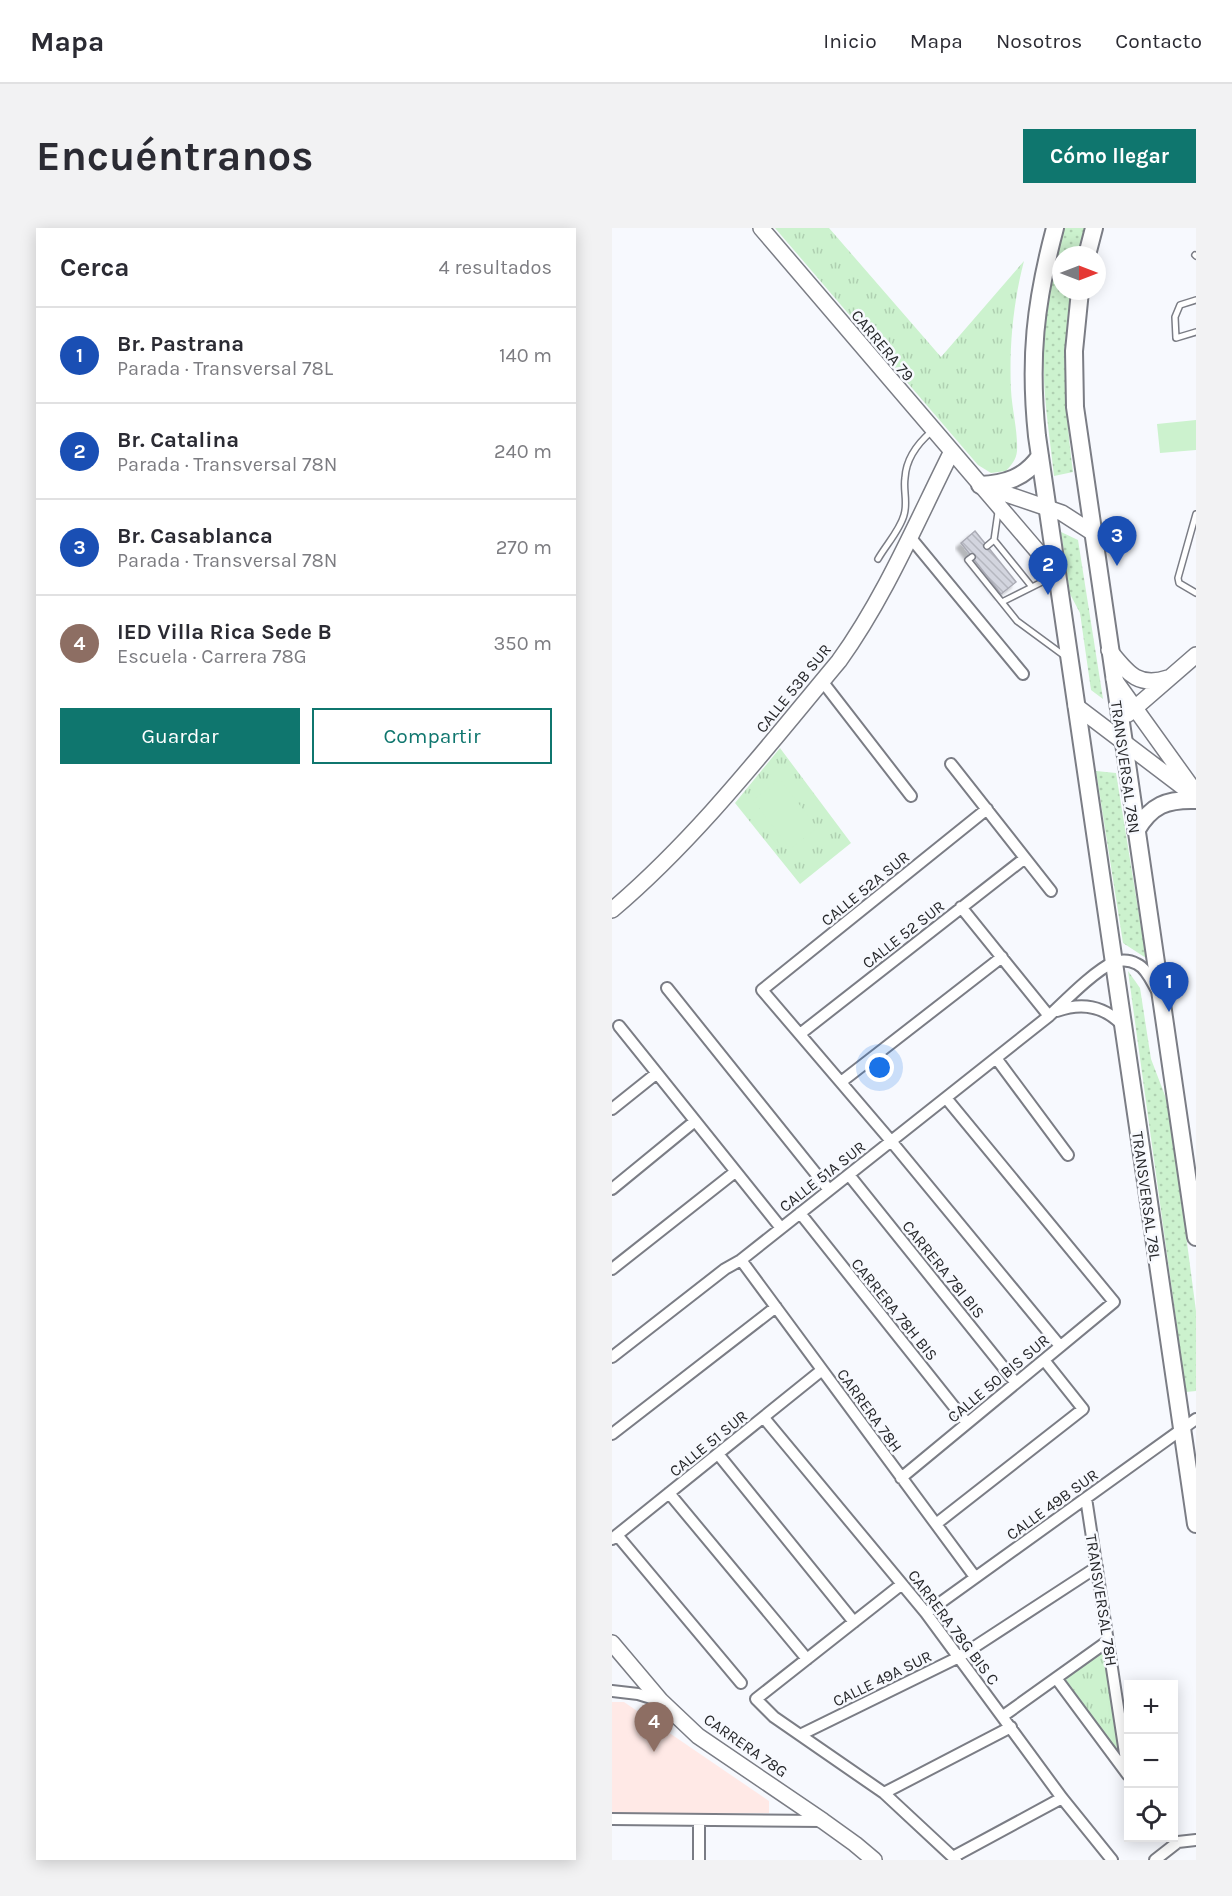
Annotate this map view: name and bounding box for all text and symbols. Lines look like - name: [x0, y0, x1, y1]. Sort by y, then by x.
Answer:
- text: Mapa: [30, 25, 104, 58]
- text: Inicio: [823, 29, 877, 53]
- text: Mapa: [910, 29, 963, 53]
- text: Nosotros: [996, 29, 1082, 53]
- text: Contacto: [1115, 29, 1202, 53]
- button: Cómo llegar: [1023, 129, 1196, 183]
- text: Encuéntranos: [36, 131, 314, 181]
- north arrow: [1052, 246, 1106, 300]
- text: Cerca: [60, 252, 129, 283]
- text: 4 resultados: [439, 256, 552, 279]
- street label: CARRERA 79: [847, 306, 918, 385]
- text: Br. Pastrana: [117, 331, 244, 357]
- text: 1: [76, 344, 83, 367]
- text: 140 m: [499, 344, 552, 367]
- text: Parada · Transversal 78L: [117, 357, 333, 380]
- text: Br. Catalina: [117, 427, 239, 453]
- text: 2: [73, 440, 86, 463]
- text: 240 m: [494, 440, 552, 463]
- text: Parada · Transversal 78N: [117, 453, 337, 476]
- pin: 3: [1098, 516, 1136, 566]
- text: Br. Casablanca: [117, 523, 273, 549]
- text: 3: [73, 536, 86, 559]
- text: 270 m: [496, 536, 552, 559]
- pin: 2: [1028, 546, 1068, 595]
- text: Parada · Transversal 78N: [117, 549, 337, 572]
- text: IED Villa Rica Sede B: [117, 619, 332, 645]
- text: 4: [74, 632, 85, 655]
- text: 350 m: [494, 632, 552, 655]
- street label: CALLE 53B SUR: [752, 640, 835, 737]
- text: Escuela · Carrera 78G: [117, 645, 307, 668]
- street label: TRANSVERSAL 78N: [1107, 699, 1144, 835]
- button: Guardar: [60, 708, 300, 764]
- button: Compartir: [312, 708, 552, 764]
- street label: CALLE 52A SUR: [817, 847, 913, 930]
- street label: CALLE 52 SUR: [859, 896, 948, 972]
- pin: 1: [1150, 962, 1188, 1012]
- your location: [865, 1053, 894, 1082]
- street label: TRANSVERSAL 78L: [1128, 1130, 1165, 1262]
- street label: CALLE 51A SUR: [775, 1137, 869, 1216]
- street label: CARRERA 78I BIS: [898, 1217, 989, 1322]
- street label: CARRERA 78H BIS: [847, 1254, 942, 1364]
- street label: CALLE 50 BIS SUR: [944, 1330, 1053, 1426]
- street label: CARRERA 78H: [833, 1365, 906, 1456]
- street label: CALLE 51 SUR: [666, 1406, 751, 1481]
- street label: CALLE 49B SUR: [1003, 1465, 1102, 1544]
- street label: TRANSVERSAL 78H: [1082, 1533, 1121, 1668]
- street label: CARRERA 78G BIS C: [904, 1566, 1003, 1689]
- street label: CALLE 49A SUR: [830, 1646, 935, 1711]
- map controls: [1124, 1680, 1178, 1842]
- button: +: [1124, 1680, 1178, 1734]
- pin: 4: [634, 1702, 674, 1752]
- street label: CARRERA 78G: [700, 1710, 791, 1781]
- button: −: [1124, 1734, 1178, 1788]
- button: locate: [1124, 1788, 1178, 1842]

